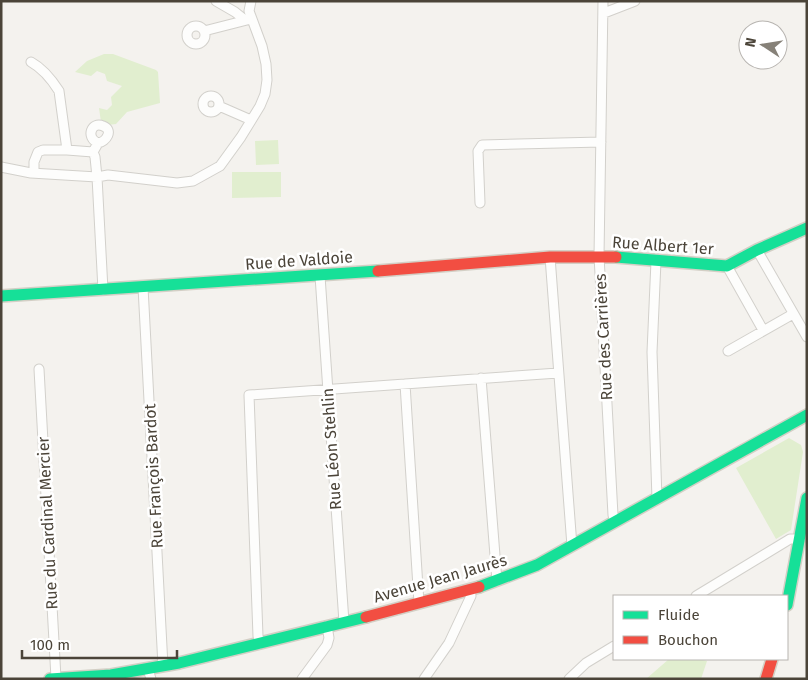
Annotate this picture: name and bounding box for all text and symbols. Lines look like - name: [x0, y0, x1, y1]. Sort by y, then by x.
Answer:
- north arrow: [738, 20, 788, 70]
- text: N: [741, 36, 760, 49]
- street label: Rue Albert 1er: [611, 232, 715, 259]
- street label: Rue de Valdoie: [244, 247, 354, 274]
- street label: Rue des Carrières: [591, 273, 616, 401]
- street label: Rue Léon Stehlin: [318, 387, 345, 511]
- street label: Rue François Bardot: [140, 403, 168, 549]
- street label: Rue du Cardinal Mercier: [33, 435, 62, 610]
- street label: Avenue Jean Jaurès: [371, 550, 509, 607]
- legend: [613, 595, 788, 660]
- text: Fluide: [658, 606, 700, 624]
- scale bar: [22, 628, 178, 660]
- text: Bouchon: [658, 631, 718, 649]
- text: 100 m: [30, 636, 70, 654]

